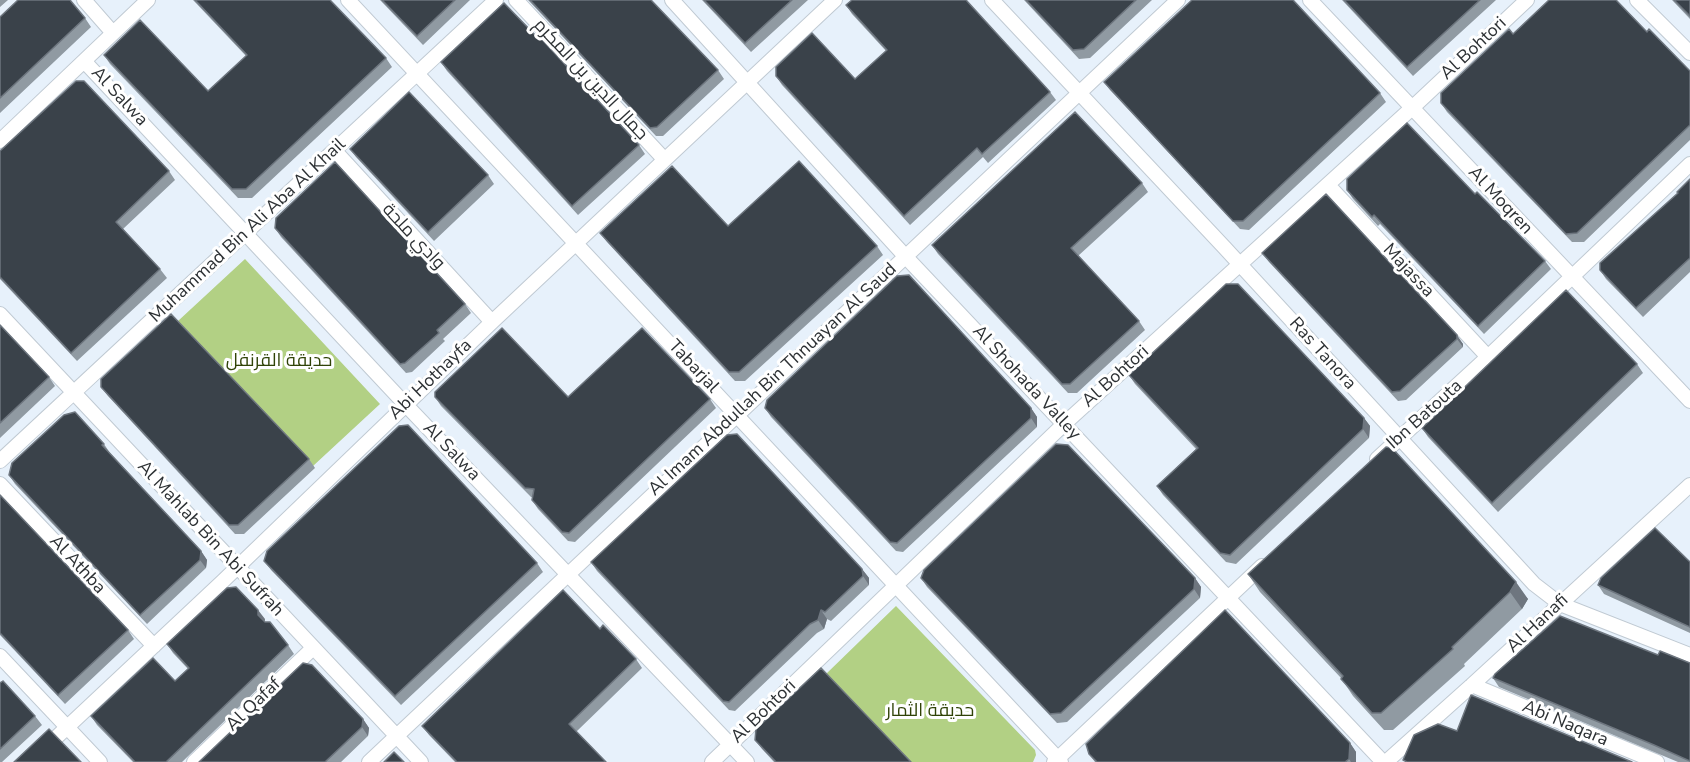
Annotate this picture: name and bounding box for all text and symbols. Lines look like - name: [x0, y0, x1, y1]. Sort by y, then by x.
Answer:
- street label: Al Bohtori: [1437, 13, 1511, 85]
- street label: جمال الدين بن المكرم: [528, 15, 652, 145]
- street label: Al Salwa: [86, 63, 152, 131]
- street label: Muhammad Bin Ali Aba Al Khail: [145, 134, 351, 328]
- street label: Al Moqren: [1463, 163, 1537, 239]
- street label: وادي ملحة: [377, 199, 449, 275]
- street label: Majassa: [1378, 240, 1438, 302]
- street label: Al Imam Abdullah Bin Thnuayan Al Saud: [644, 259, 902, 501]
- street label: Ras Tanora: [1284, 313, 1360, 395]
- street label: Al Shohada Valley: [967, 321, 1085, 445]
- street label: Abi Hothayfa: [385, 335, 477, 425]
- street label: Tabarjal: [663, 336, 723, 398]
- street label: Al Bohtori: [1078, 341, 1154, 413]
- park label: حديقة القرنفل: [226, 351, 332, 373]
- street label: Ibn Batouta: [1383, 376, 1467, 454]
- street label: Al Salwa: [418, 418, 484, 486]
- street label: Al Mahlab Bin Abi Sufrah: [132, 457, 288, 621]
- street label: Al Athba: [44, 531, 110, 599]
- street label: Al Hanafi: [1503, 590, 1573, 658]
- street label: Al Qafaf: [222, 674, 286, 736]
- street label: Al Bohtori: [727, 676, 801, 748]
- street label: Abi Naqara: [1519, 696, 1611, 752]
- park label: حديقة الثمار: [886, 701, 974, 723]

